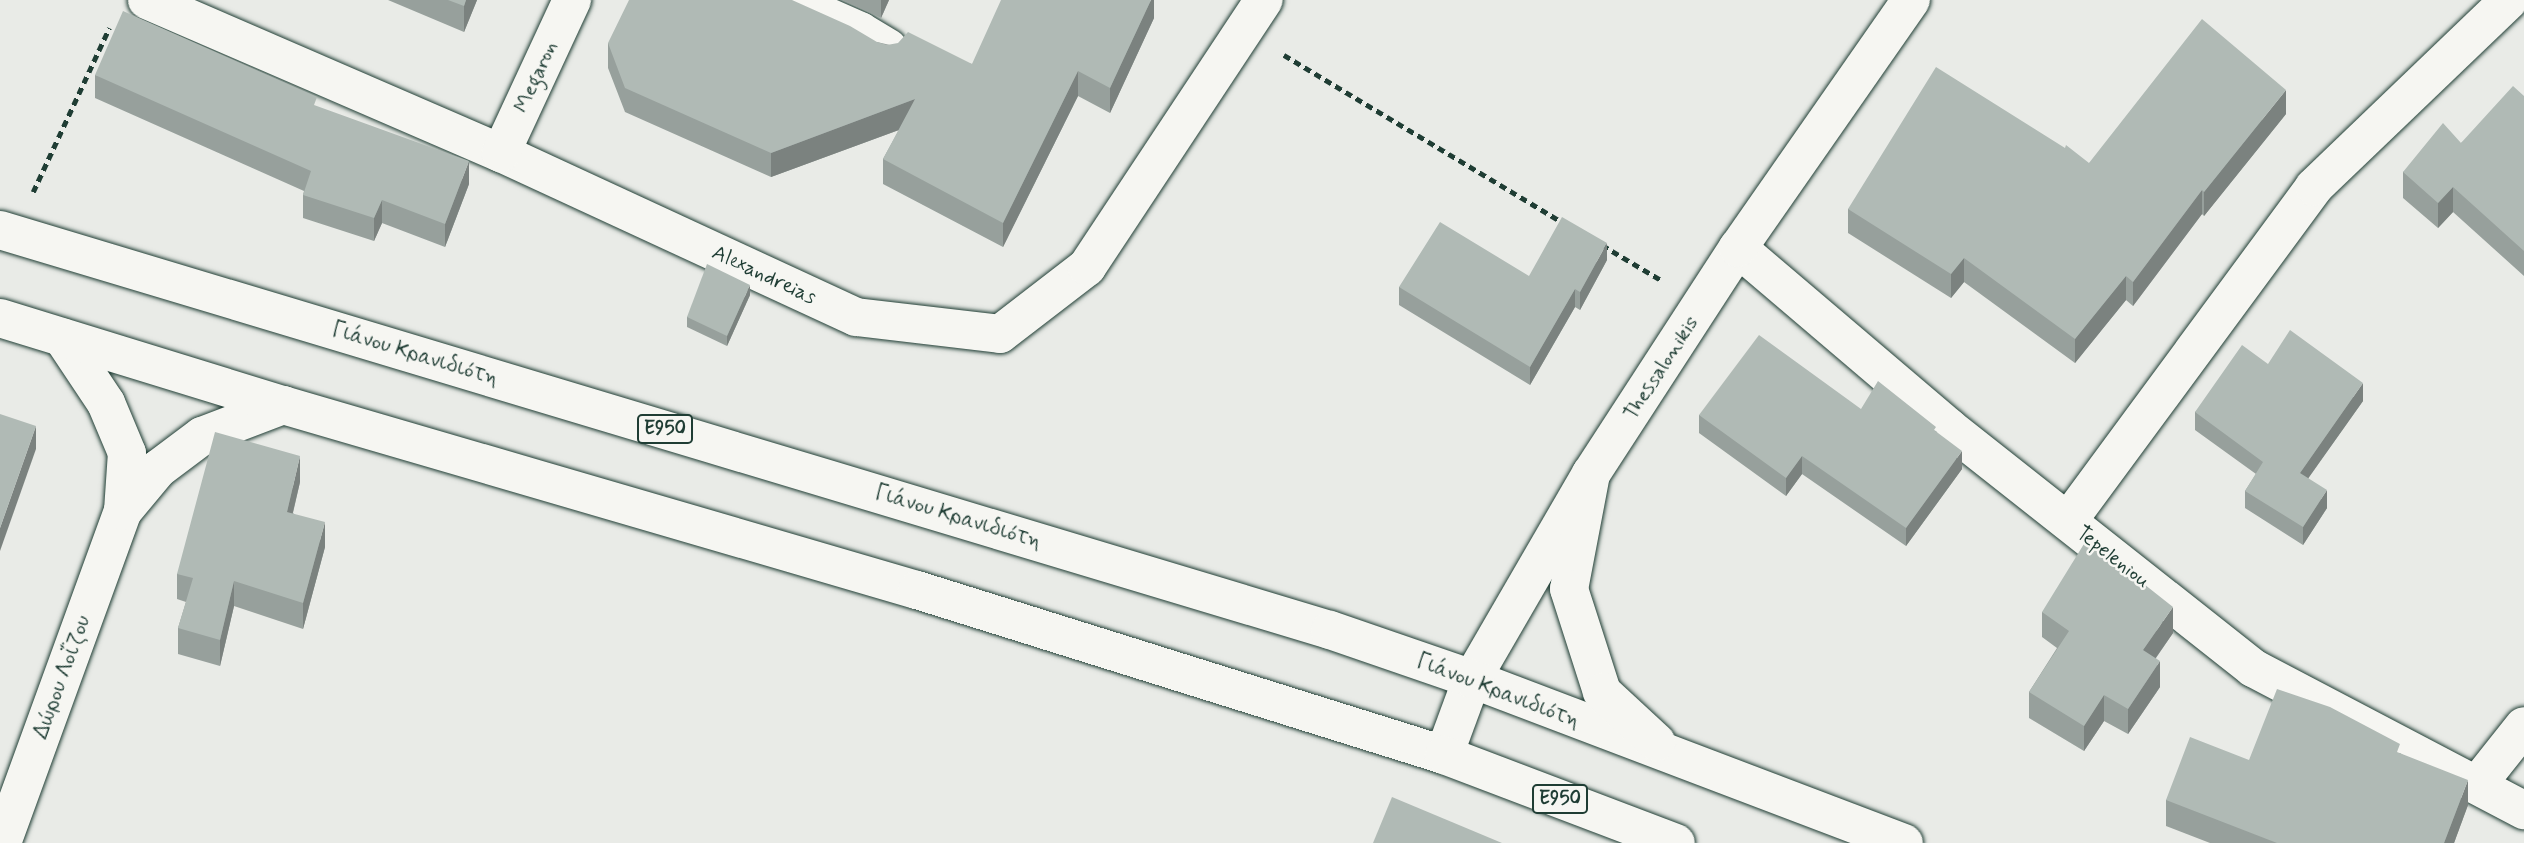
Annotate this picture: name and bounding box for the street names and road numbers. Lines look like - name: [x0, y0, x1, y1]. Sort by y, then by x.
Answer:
- street label: Megaron: [508, 37, 564, 117]
- street label: Alexandreias: [708, 240, 820, 310]
- street label: Thessalonikis: [1618, 311, 1704, 425]
- street label: Γιάνου Κρανιδιότη: [329, 317, 501, 391]
- road number: E950: [637, 414, 693, 444]
- street label: Γιάνου Κρανιδιότη: [872, 480, 1044, 554]
- street label: Tepeleniou: [2071, 520, 2155, 594]
- street label: Δώρου Λοΐζου: [28, 612, 96, 742]
- street label: Γιάνου Κρανιδιότη: [1413, 648, 1583, 734]
- road number: E950: [1532, 784, 1588, 814]

